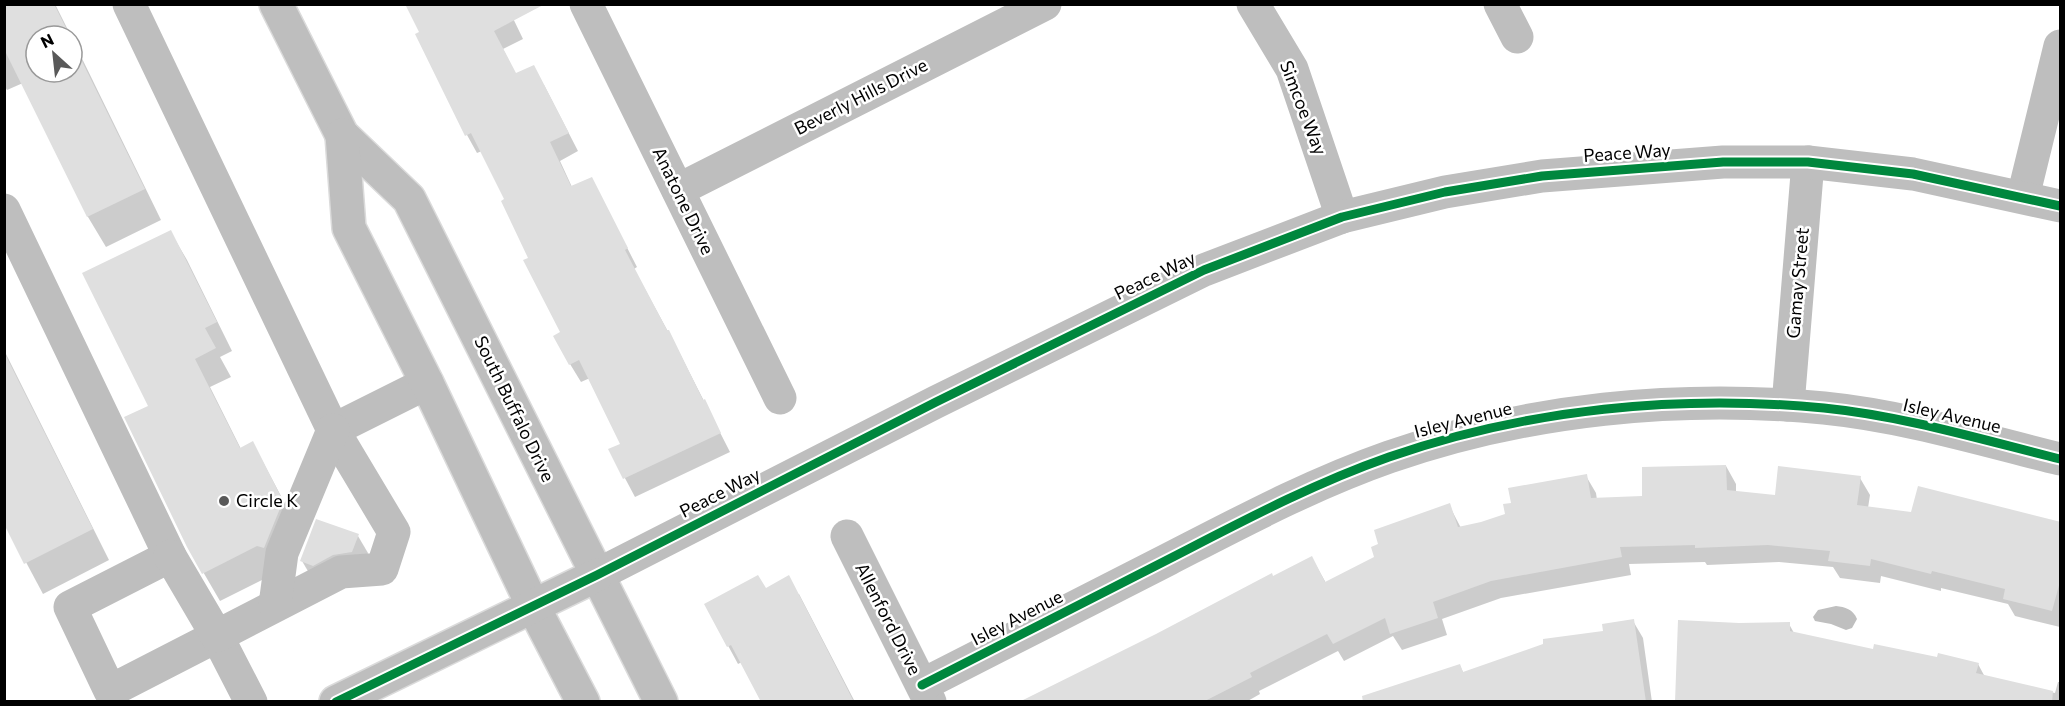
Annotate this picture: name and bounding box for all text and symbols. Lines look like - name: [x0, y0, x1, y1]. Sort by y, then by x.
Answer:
- north arrow: [24, 24, 84, 84]
- text: N: [37, 29, 57, 51]
- street label: Beverly Hills Drive: [790, 53, 931, 139]
- street label: Simcoe Way: [1276, 57, 1332, 158]
- street label: Peace Way: [1582, 138, 1671, 166]
- street label: Anatone Drive: [648, 143, 719, 258]
- street label: Gamay Street: [1781, 227, 1813, 339]
- street label: Peace Way: [1110, 246, 1199, 304]
- street label: South Buffalo Drive: [470, 332, 560, 485]
- street label: Isley Avenue: [1901, 393, 2003, 437]
- street label: Isley Avenue: [1412, 396, 1514, 442]
- street label: Peace Way: [675, 462, 764, 522]
- place label: Circle K: [236, 489, 298, 511]
- marker: Circle K: [217, 494, 231, 508]
- street label: Allenford Drive: [851, 559, 927, 678]
- street label: Isley Avenue: [967, 585, 1066, 650]

